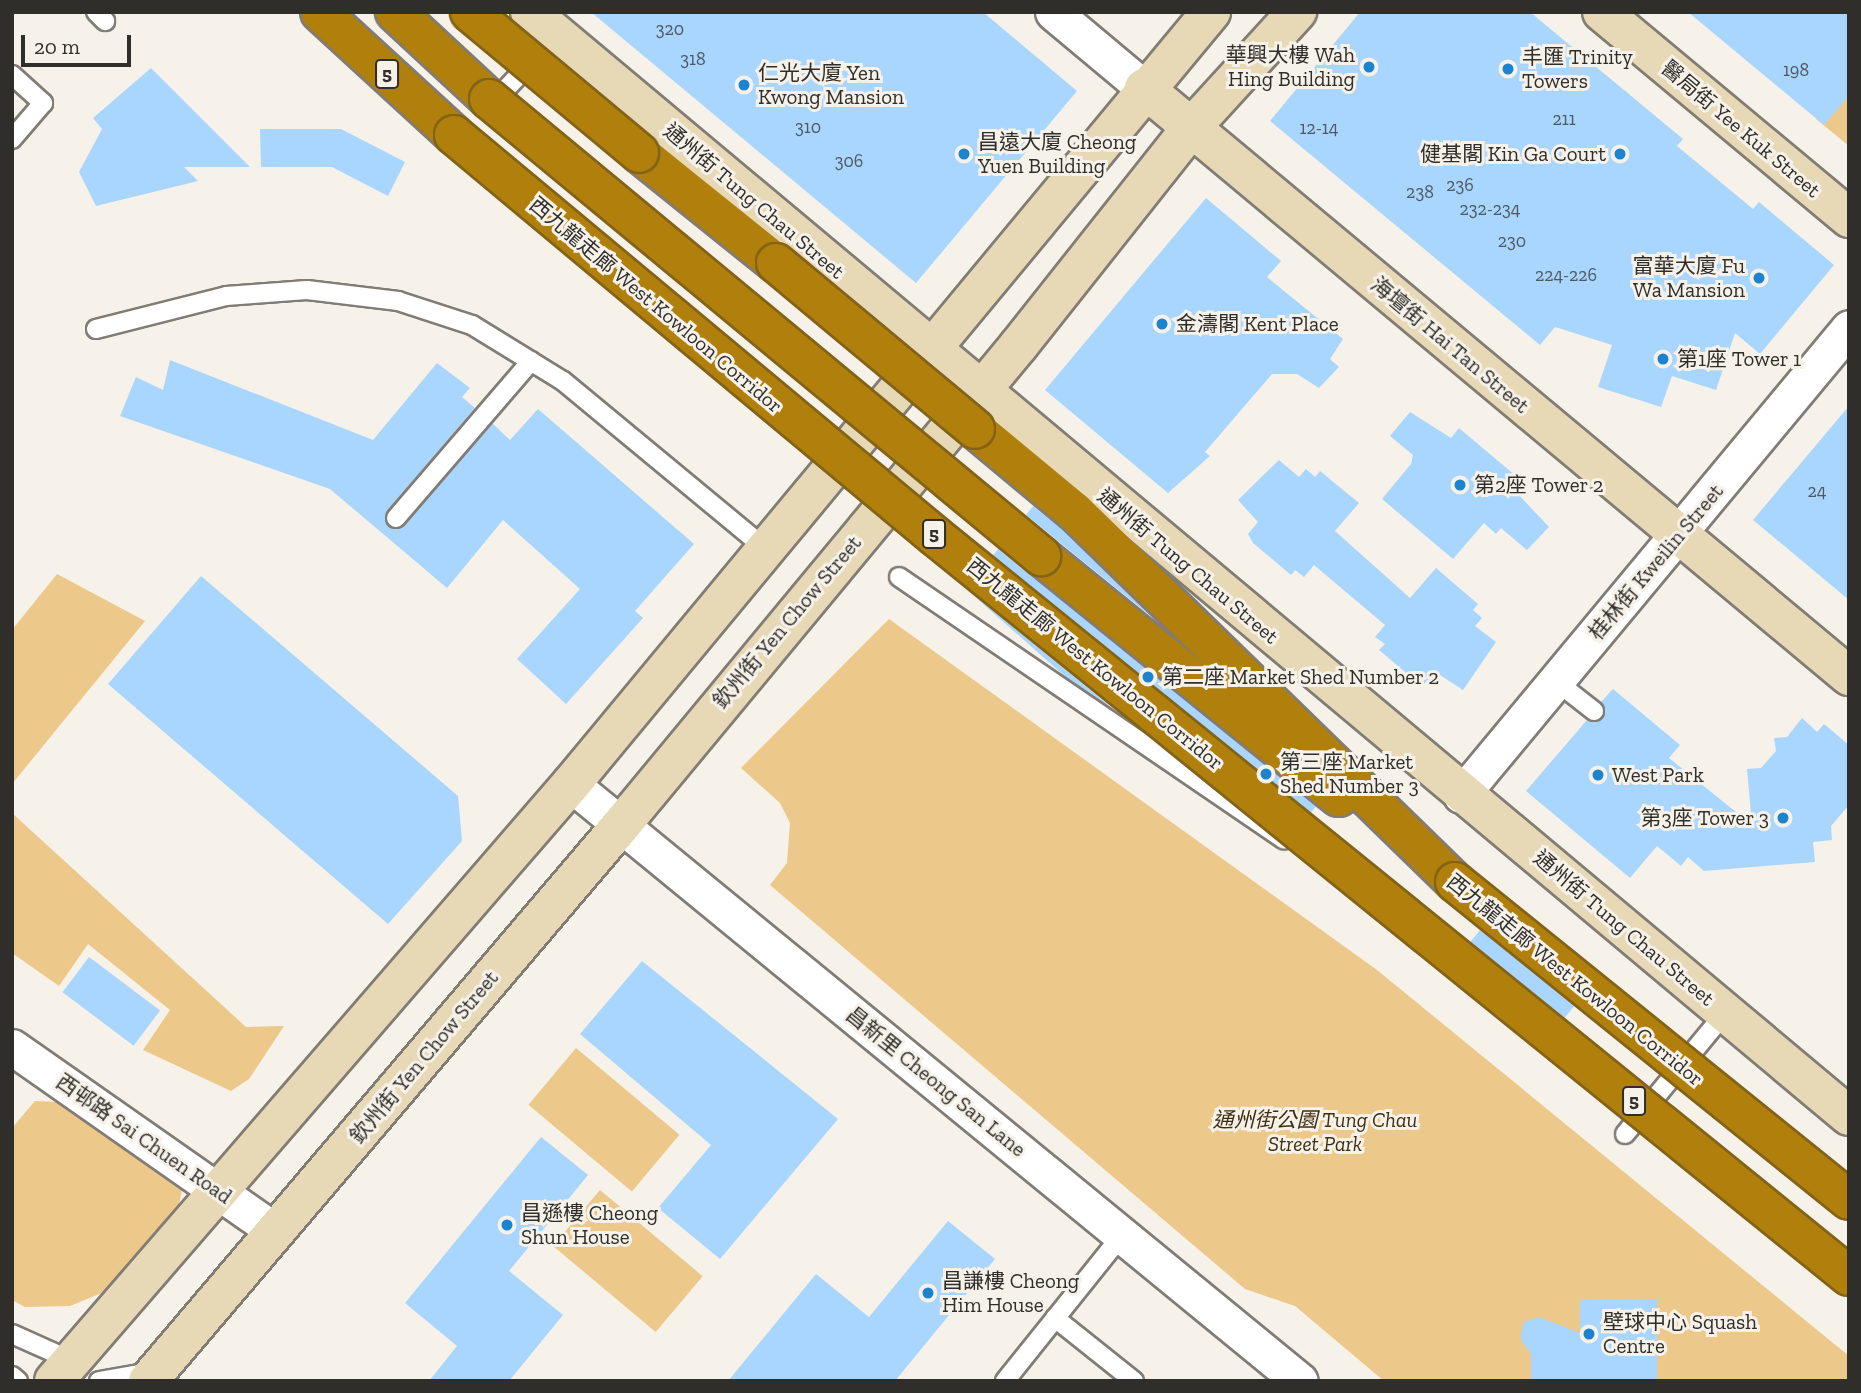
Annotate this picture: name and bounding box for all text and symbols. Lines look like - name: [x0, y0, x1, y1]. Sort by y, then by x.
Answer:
- house number: 320: [656, 18, 684, 40]
- scale bar: [24, 21, 135, 65]
- text: 20 m: [34, 34, 80, 59]
- place label: 華興大樓 Wah Hing Building: [1226, 42, 1355, 92]
- place label: 丰匯 Trinity Towers: [1522, 44, 1633, 94]
- house number: 318: [680, 48, 706, 70]
- street label: 醫局街 Yee Kuk Street: [1656, 55, 1826, 203]
- road number: 5: [375, 58, 399, 90]
- marker: 華興大樓 Wah Hing Building: [1361, 59, 1377, 75]
- house number: 198: [1783, 59, 1809, 81]
- place label: 仁光大廈 Yen Kwong Mansion: [758, 60, 904, 110]
- marker: 丰匯 Trinity Towers: [1500, 61, 1516, 77]
- marker: 仁光大廈 Yen Kwong Mansion: [736, 77, 752, 93]
- house number: 211: [1552, 108, 1576, 130]
- house number: 310: [795, 116, 821, 138]
- house number: 12-14: [1300, 117, 1338, 139]
- street label: 通州街 Tung Chau Street: [658, 118, 850, 284]
- place label: 昌遠大廈 Cheong Yuen Building: [978, 129, 1136, 179]
- place label: 健基閣 Kin Ga Court: [1420, 141, 1606, 167]
- marker: 昌遠大廈 Cheong Yuen Building: [956, 146, 972, 162]
- marker: 健基閣 Kin Ga Court: [1612, 146, 1628, 162]
- house number: 306: [835, 150, 863, 172]
- house number: 236: [1446, 174, 1474, 196]
- house number: 238: [1406, 181, 1434, 203]
- street label: 西九龍走廊 West Kowloon Corridor: [524, 192, 788, 418]
- house number: 232-234: [1459, 198, 1521, 220]
- house number: 230: [1498, 230, 1526, 252]
- place label: 富華大廈 Fu Wa Mansion: [1633, 253, 1745, 303]
- house number: 224-226: [1535, 264, 1597, 286]
- marker: 富華大廈 Fu Wa Mansion: [1751, 270, 1767, 286]
- street label: 海壇街 Hai Tan Street: [1366, 271, 1534, 419]
- place label: 金濤閣 Kent Place: [1176, 311, 1339, 337]
- marker: 金濤閣 Kent Place: [1154, 316, 1170, 332]
- place label: 第1座 Tower 1: [1677, 346, 1801, 372]
- marker: 第1座 Tower 1: [1655, 351, 1671, 367]
- place label: 第2座 Tower 2: [1474, 472, 1604, 498]
- marker: 第2座 Tower 2: [1452, 477, 1468, 493]
- street label: 桂林街 Kweilin Street: [1583, 479, 1729, 645]
- house number: 24: [1808, 480, 1826, 502]
- street label: 通州街 Tung Chau Street: [1092, 483, 1284, 649]
- road number: 5: [922, 519, 946, 550]
- street label: 欽州街 Yen Chow Street: [707, 530, 867, 714]
- street label: 西九龍走廊 West Kowloon Corridor: [962, 553, 1228, 775]
- place label: 第二座 Market Shed Number 2: [1162, 664, 1439, 690]
- marker: 第二座 Market Shed Number 2: [1140, 669, 1156, 685]
- place label: 第三座 Market Shed Number 3: [1280, 749, 1419, 799]
- place label: West Park: [1612, 762, 1704, 788]
- marker: 第三座 Market Shed Number 3: [1258, 766, 1274, 782]
- marker: West Park: [1590, 767, 1606, 783]
- place label: 第3座 Tower 3: [1640, 805, 1769, 831]
- marker: 第3座 Tower 3: [1775, 810, 1791, 826]
- street label: 通州街 Tung Chau Street: [1528, 845, 1720, 1011]
- street label: 西九龍走廊 West Kowloon Corridor: [1442, 869, 1708, 1091]
- street label: 欽州街 Yen Chow Street: [344, 965, 504, 1149]
- street label: 昌新里 Cheong San Lane: [841, 1002, 1031, 1162]
- street label: 西邨路 Sai Chuen Road: [51, 1069, 237, 1209]
- road number: 5: [1622, 1086, 1646, 1116]
- park label: 通州街公園 Tung Chau Street Park: [1212, 1107, 1418, 1157]
- place label: 昌遜樓 Cheong Shun House: [521, 1200, 658, 1250]
- marker: 昌遜樓 Cheong Shun House: [499, 1217, 515, 1233]
- place label: 昌謙樓 Cheong Him House: [942, 1268, 1079, 1318]
- marker: 昌謙樓 Cheong Him House: [920, 1285, 936, 1301]
- place label: 壁球中心 Squash Centre: [1603, 1309, 1757, 1359]
- marker: 壁球中心 Squash Centre: [1581, 1326, 1597, 1342]

